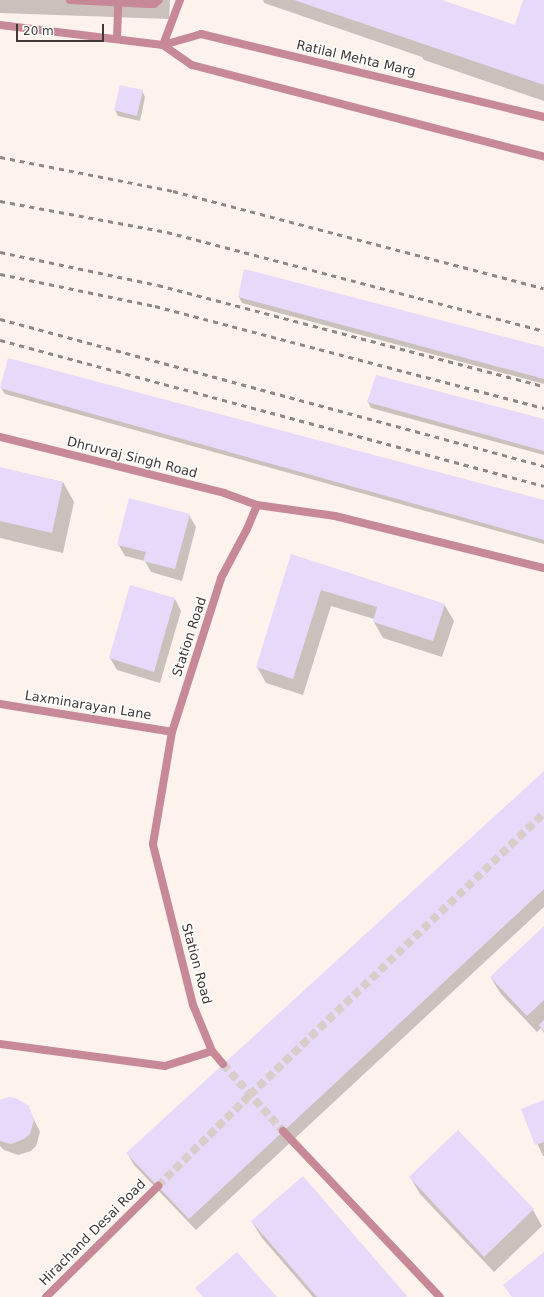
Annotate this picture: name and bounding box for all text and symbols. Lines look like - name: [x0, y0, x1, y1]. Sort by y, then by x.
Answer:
- scale bar: [18, 16, 106, 42]
- text: 20 m: [23, 24, 54, 38]
- street label: Ratilal Mehta Marg: [295, 38, 417, 80]
- street label: Dhruvraj Singh Road: [65, 434, 199, 482]
- street label: Station Road: [170, 595, 210, 679]
- street label: Laxminarayan Lane: [23, 688, 153, 724]
- street label: Station Road: [178, 922, 214, 1006]
- street label: Hirachand Desai Road: [37, 1177, 149, 1289]

